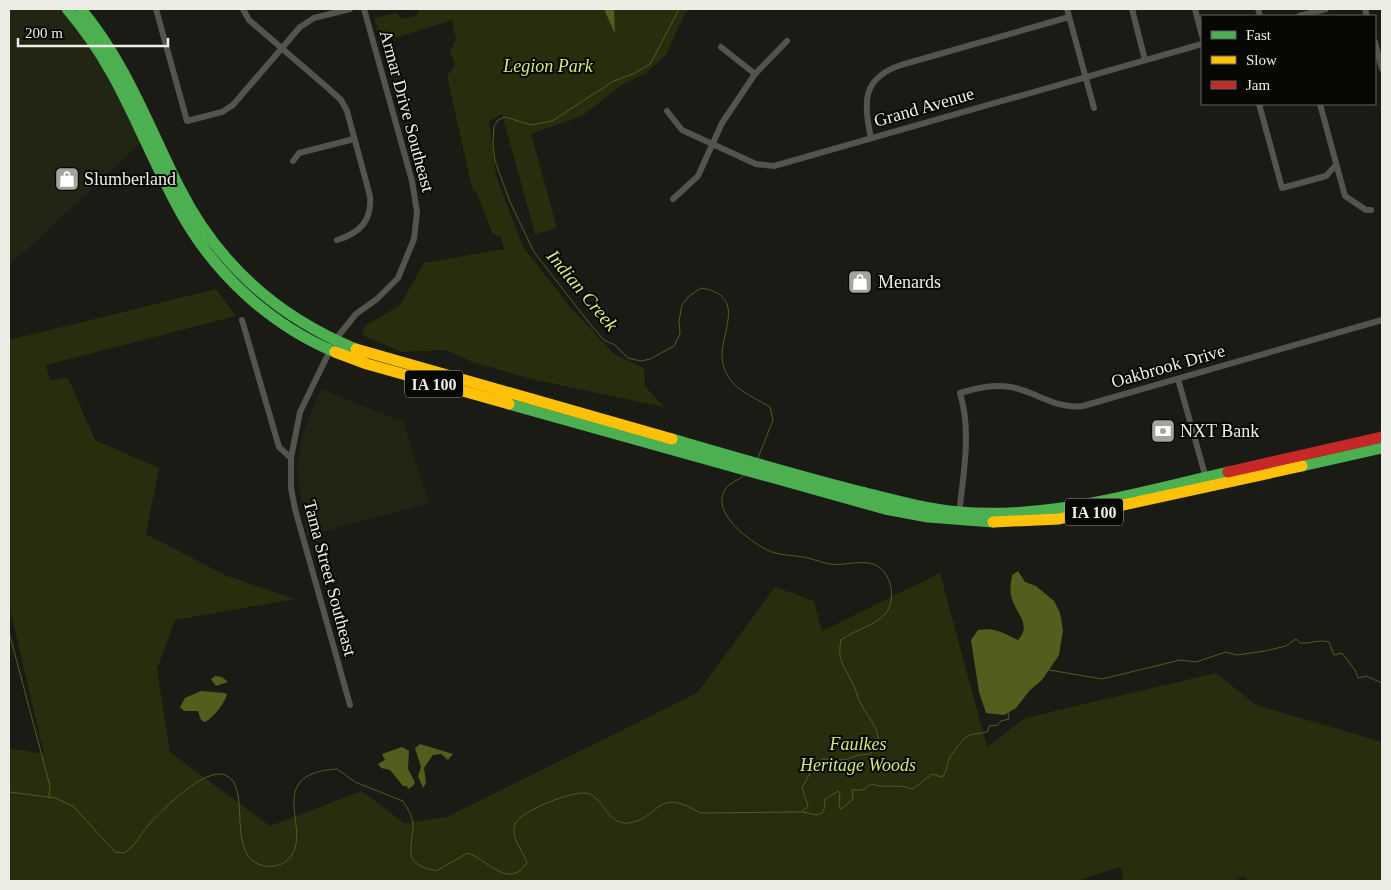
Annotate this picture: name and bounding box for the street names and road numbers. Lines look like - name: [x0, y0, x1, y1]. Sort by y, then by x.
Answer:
- street label: Armar Drive Southeast: [376, 28, 438, 194]
- street label: Grand Avenue: [872, 83, 976, 131]
- street label: Oakbrook Drive: [1109, 340, 1227, 392]
- road number: IA 100: [405, 370, 463, 398]
- street label: Tama Street Southeast: [300, 498, 360, 658]
- road number: IA 100: [1065, 498, 1123, 526]

